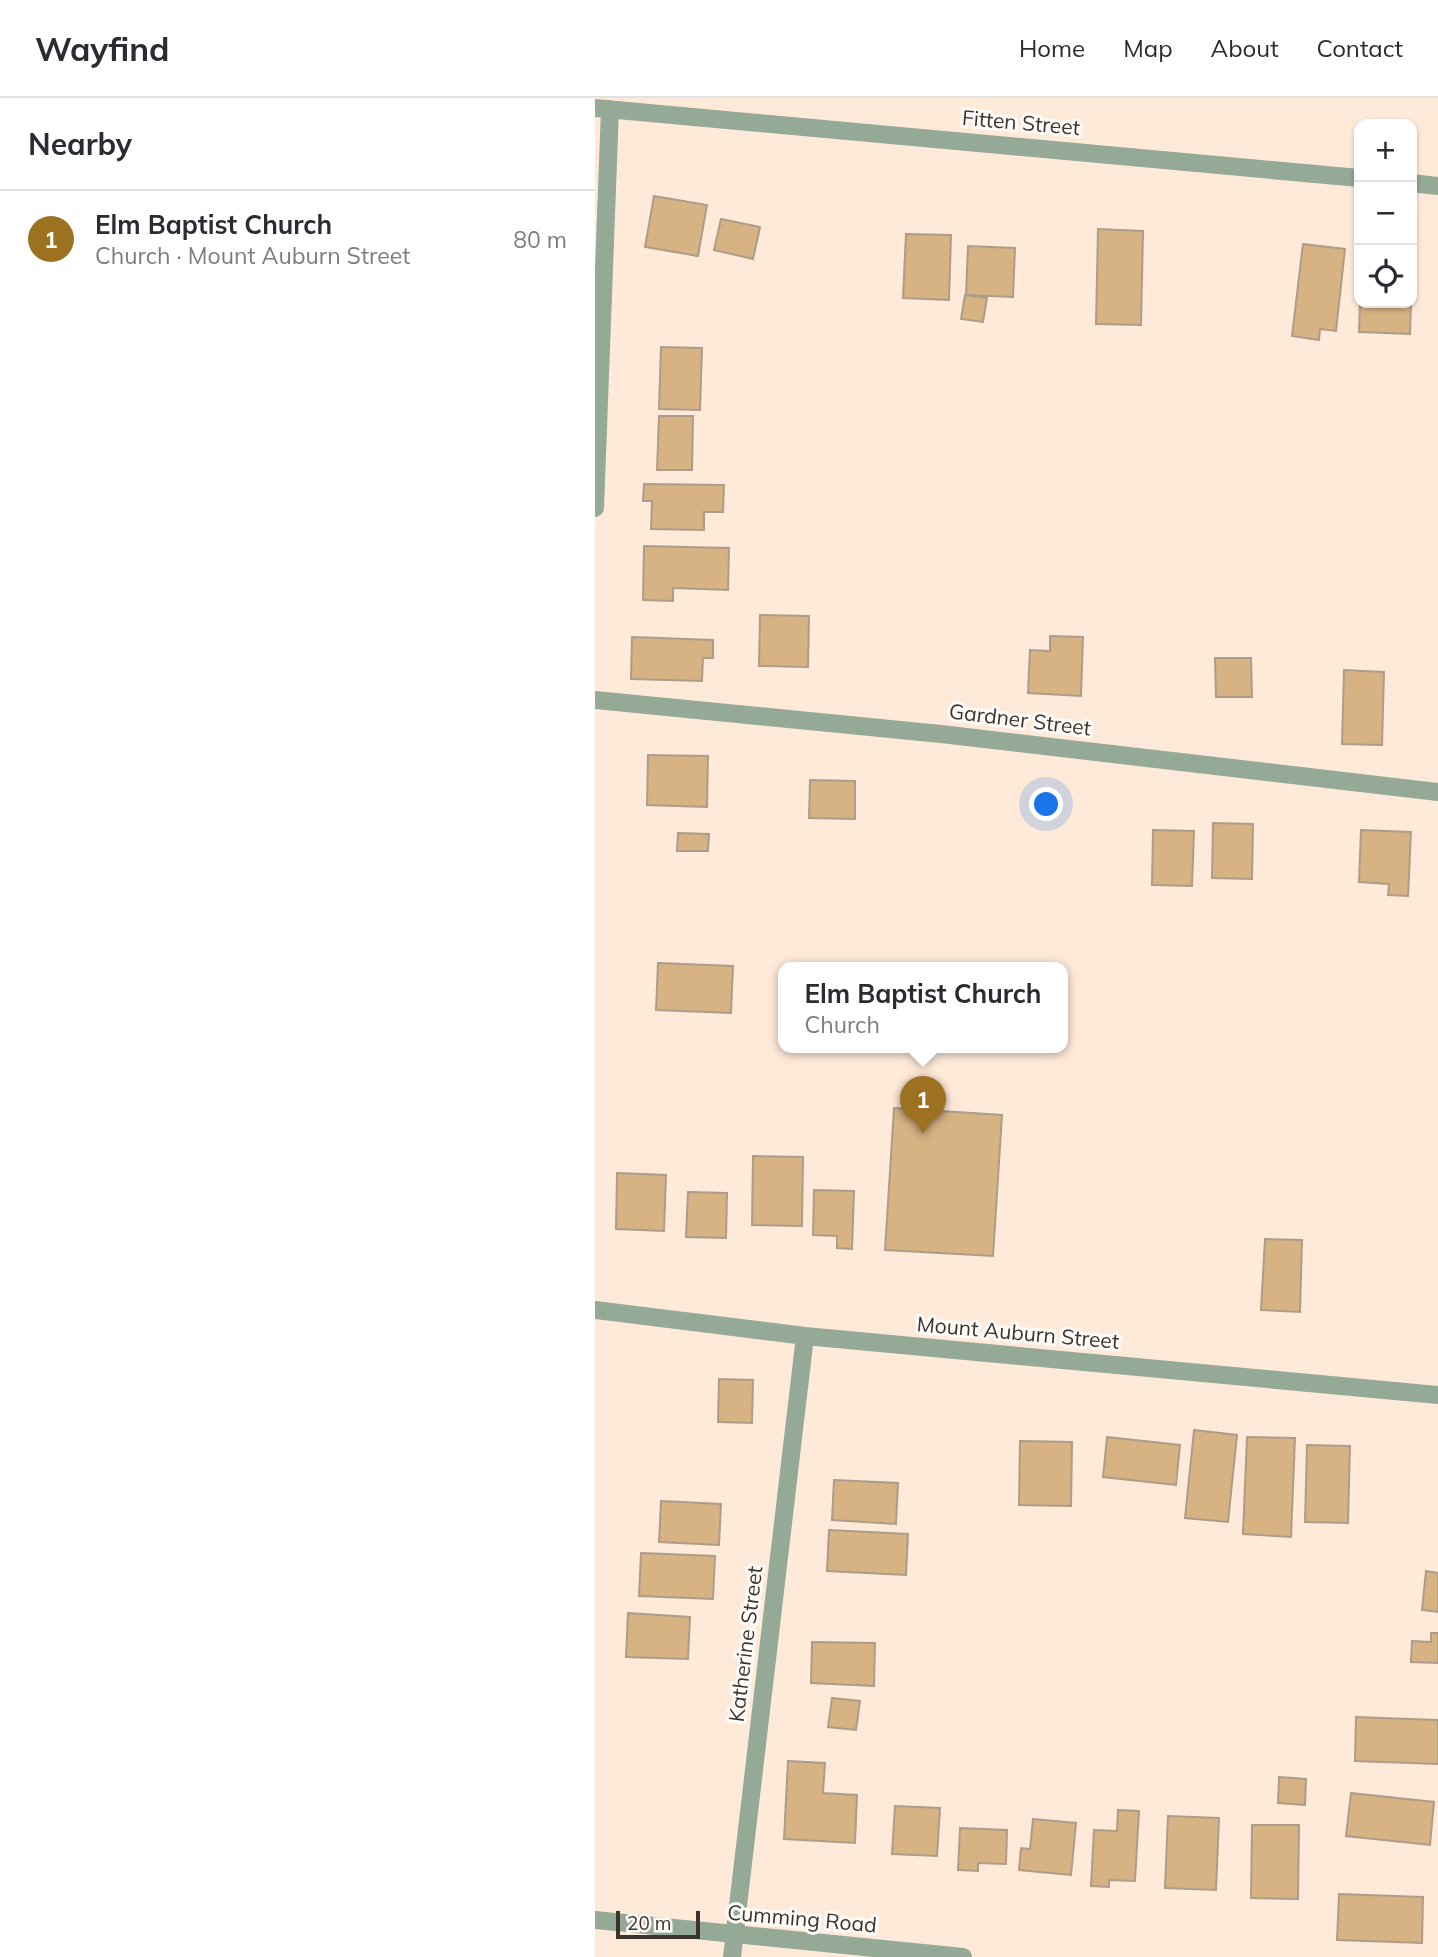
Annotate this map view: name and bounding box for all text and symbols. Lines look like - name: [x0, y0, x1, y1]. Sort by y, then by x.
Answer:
- text: Wayfind: [35, 28, 170, 69]
- text: Home: [1019, 33, 1085, 63]
- text: Map: [1123, 33, 1173, 63]
- text: About: [1211, 33, 1279, 63]
- text: Contact: [1317, 33, 1403, 63]
- street label: Fitten Street: [961, 104, 1081, 140]
- map controls: [1354, 119, 1417, 308]
- button: +: [1354, 119, 1417, 182]
- text: Nearby: [28, 125, 132, 163]
- button: −: [1354, 182, 1417, 245]
- text: Elm Baptist Church: [95, 208, 332, 241]
- text: 1: [44, 225, 58, 254]
- text: 80 m: [513, 225, 567, 254]
- text: Church · Mount Auburn Street: [95, 241, 410, 270]
- button: locate: [1354, 245, 1417, 308]
- street label: Gardner Street: [948, 697, 1093, 741]
- your location: [1029, 787, 1063, 821]
- popup: [778, 962, 1068, 1053]
- text: Elm Baptist Church: [804, 977, 1042, 1010]
- text: Church: [804, 1010, 880, 1039]
- pin: 1: [900, 1076, 946, 1134]
- street label: Mount Auburn Street: [916, 1310, 1120, 1354]
- street label: Katherine Street: [723, 1564, 767, 1723]
- street label: Cumming Road: [726, 1899, 878, 1937]
- scale bar: [616, 1908, 700, 1940]
- text: 20 m: [627, 1911, 671, 1935]

